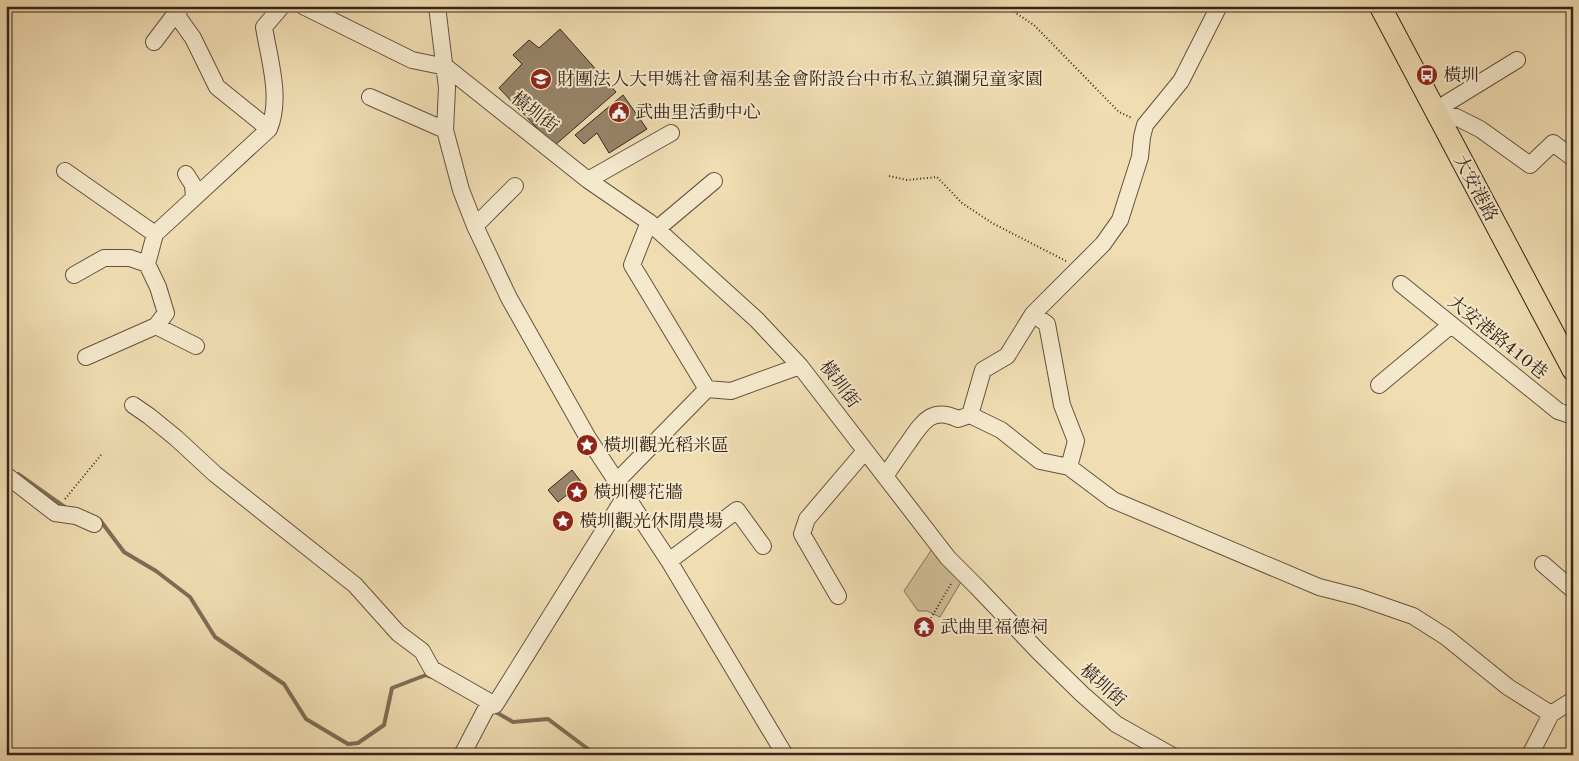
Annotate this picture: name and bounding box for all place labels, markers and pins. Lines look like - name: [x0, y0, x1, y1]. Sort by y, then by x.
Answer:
- bus stop icon: 橫圳: [1415, 63, 1439, 87]
- place label: 橫圳: [1443, 66, 1479, 85]
- school or university icon: 財團法人大甲媽社會福利基金會附設台中市私立鎮瀾兒童家園: [529, 67, 553, 91]
- place label: 財團法人大甲媽社會福利基金會附設台中市私立鎮瀾兒童家園: [557, 69, 1043, 89]
- public building icon: 武曲里活動中心: [607, 100, 631, 124]
- place label: 武曲里活動中心: [635, 102, 761, 122]
- place icon: 橫圳觀光稻米區: [575, 433, 599, 457]
- place label: 橫圳觀光稻米區: [603, 435, 729, 455]
- place icon: 橫圳櫻花牆: [565, 480, 589, 504]
- place label: 橫圳櫻花牆: [593, 482, 683, 502]
- place icon: 橫圳觀光休閒農場: [551, 509, 575, 533]
- place label: 橫圳觀光休閒農場: [579, 511, 723, 531]
- temple icon: 武曲里福德祠: [912, 615, 936, 639]
- place label: 武曲里福德祠: [940, 617, 1048, 637]

